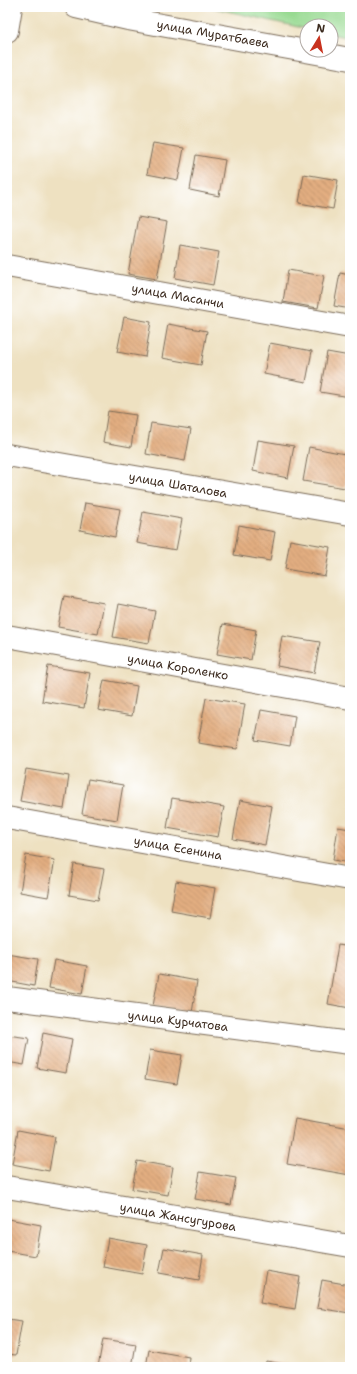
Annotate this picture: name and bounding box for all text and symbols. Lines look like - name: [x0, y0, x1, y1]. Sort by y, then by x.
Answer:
- street label: улица Муратбаева: [156, 16, 271, 52]
- north arrow: [299, 18, 339, 58]
- text: N: [315, 21, 327, 37]
- street label: улица Масанчи: [130, 280, 226, 312]
- street label: улица Шаталова: [128, 468, 229, 502]
- street label: улица Короленко: [126, 650, 230, 684]
- street label: улица Есенина: [133, 832, 224, 864]
- street label: улица Курчатова: [127, 1007, 230, 1035]
- street label: улица Жансугурова: [119, 1199, 238, 1235]

